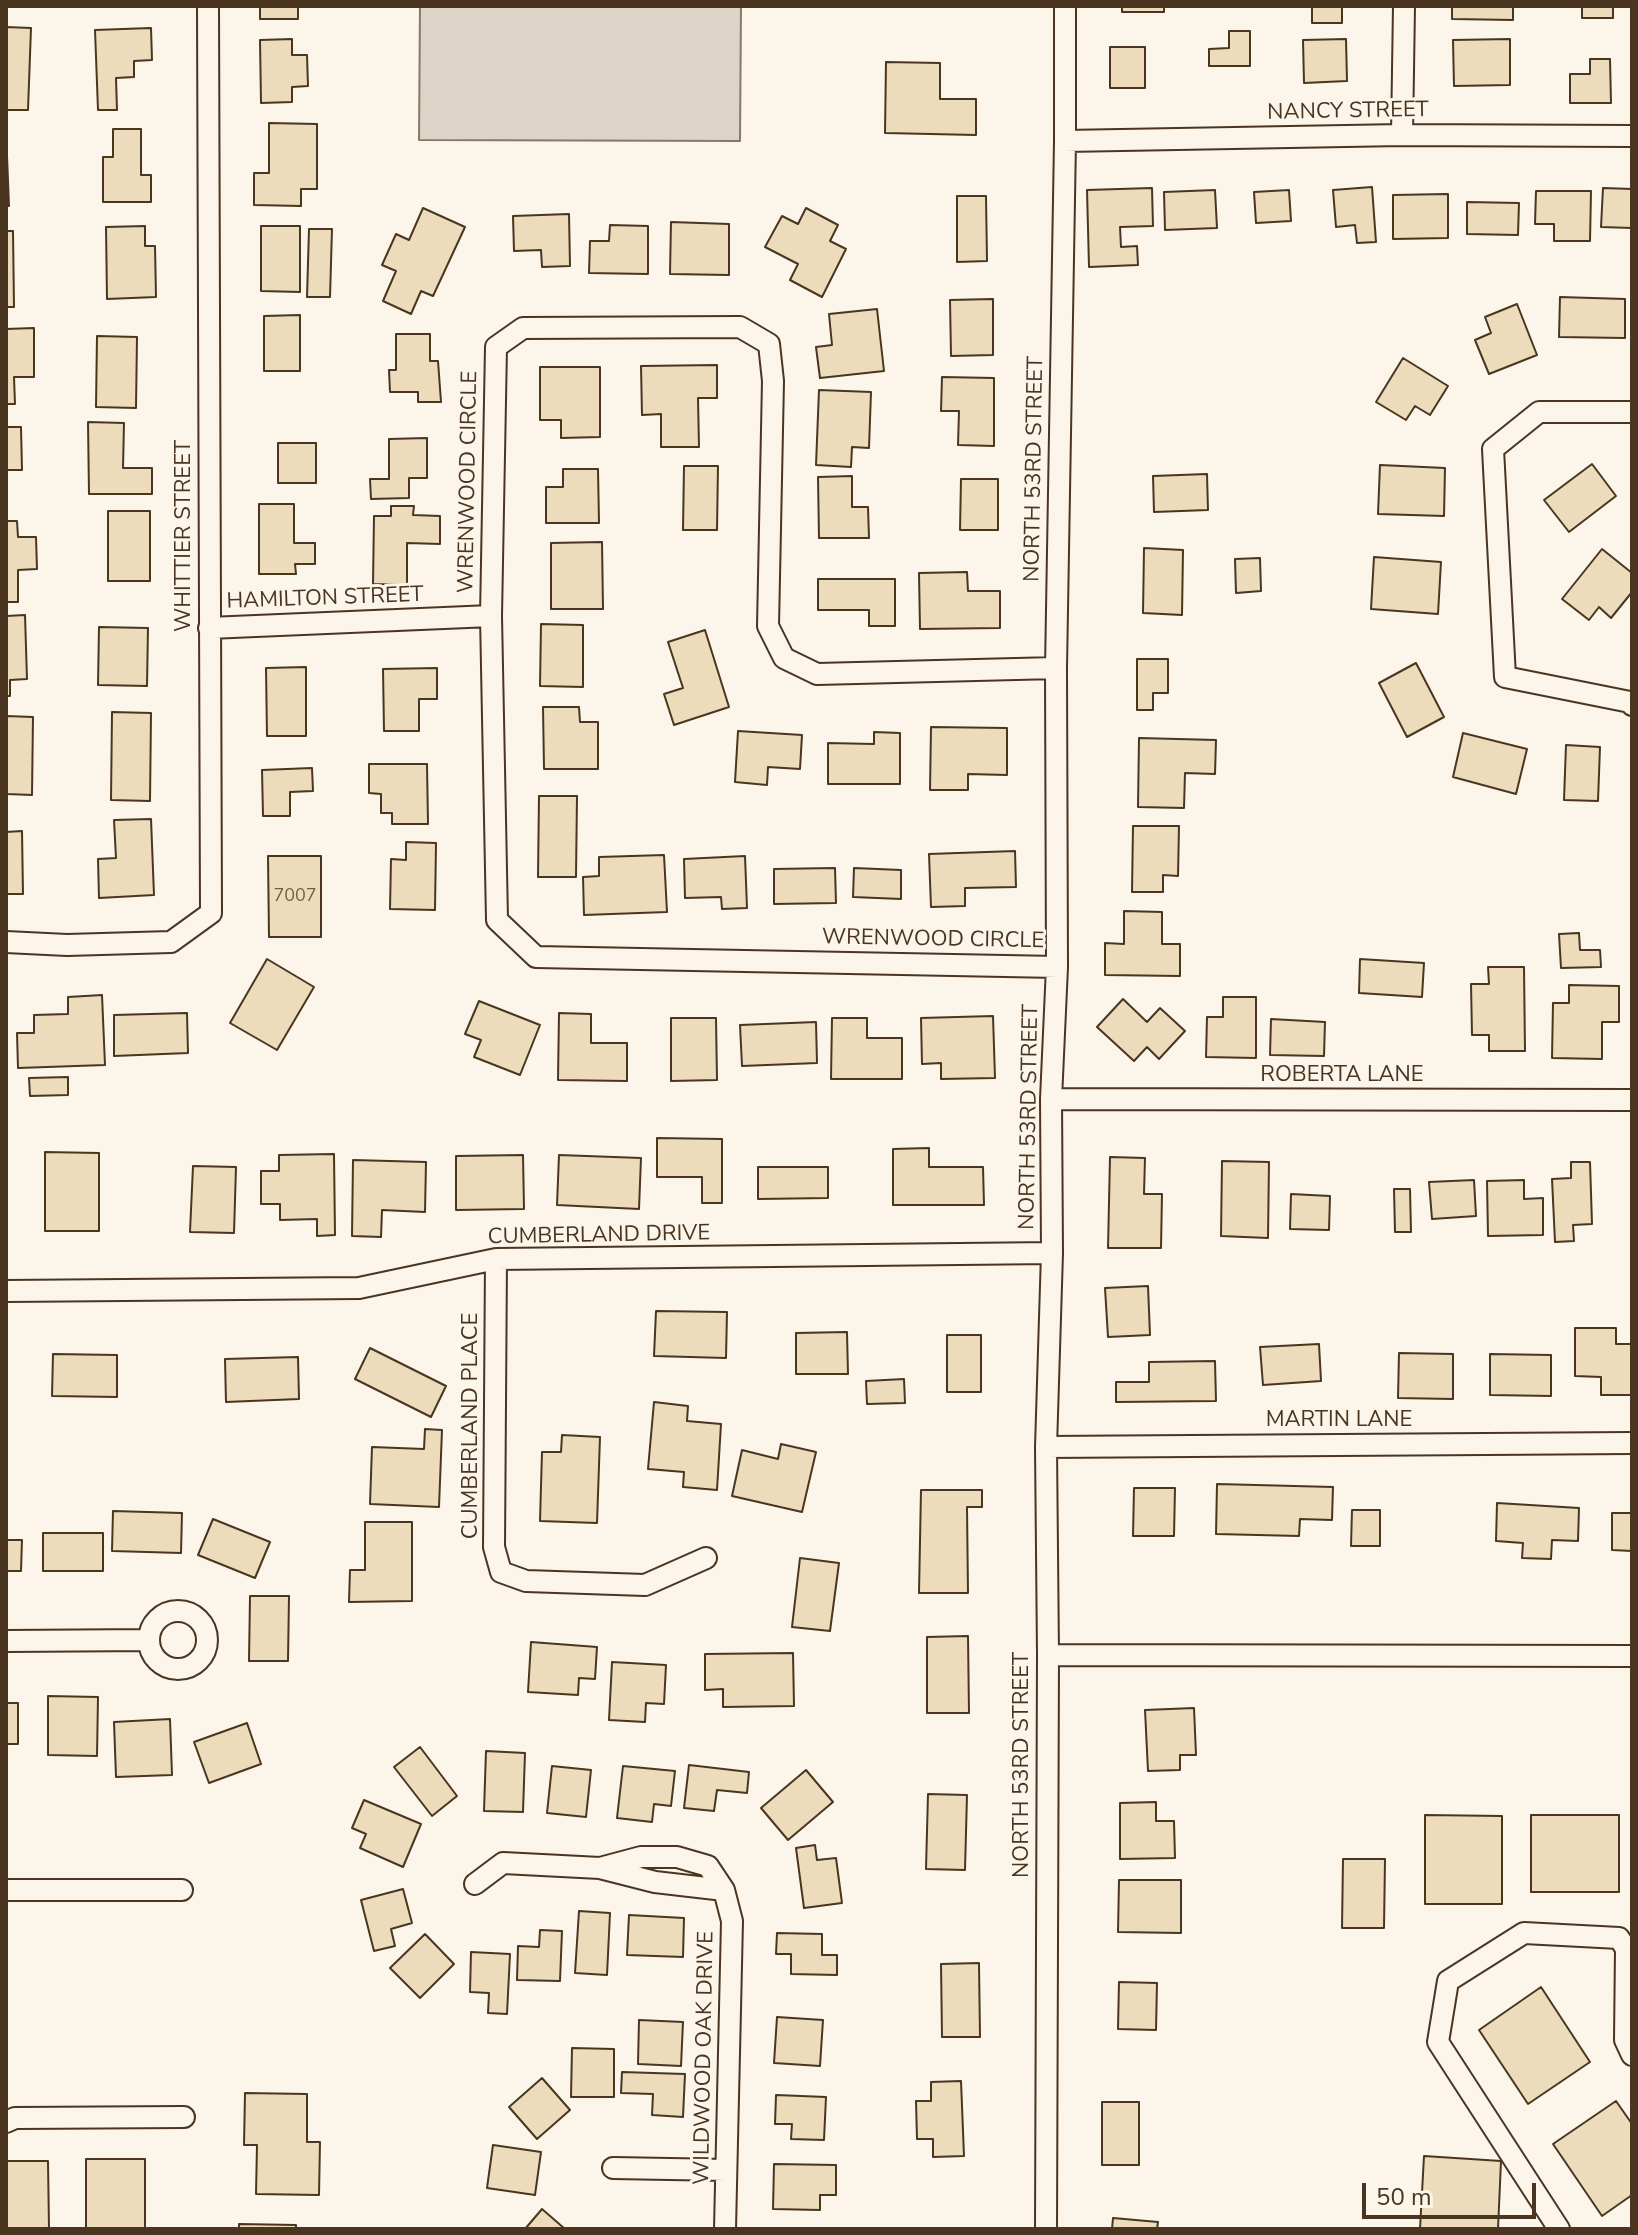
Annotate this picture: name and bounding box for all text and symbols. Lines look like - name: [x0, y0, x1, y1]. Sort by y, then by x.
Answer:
- street label: NANCY STREET: [1267, 97, 1429, 127]
- street label: NORTH 53RD STREET: [1020, 356, 1050, 582]
- street label: WRENWOOD CIRCLE: [454, 371, 484, 593]
- street label: WHITTIER STREET: [172, 440, 198, 632]
- street label: HAMILTON STREET: [226, 582, 424, 616]
- house number: 7007: [273, 886, 317, 908]
- street label: WRENWOOD CIRCLE: [822, 925, 1044, 955]
- street label: NORTH 53RD STREET: [1015, 1004, 1045, 1230]
- street label: ROBERTA LANE: [1260, 1063, 1424, 1089]
- street label: CUMBERLAND DRIVE: [488, 1221, 710, 1251]
- street label: CUMBERLAND PLACE: [459, 1313, 485, 1539]
- street label: MARTIN LANE: [1266, 1408, 1412, 1434]
- street label: NORTH 53RD STREET: [1010, 1652, 1036, 1878]
- street label: WILDWOOD OAK DRIVE: [690, 1931, 720, 2185]
- scale bar: [1366, 2167, 1540, 2217]
- text: 50 m: [1376, 2181, 1432, 2213]

